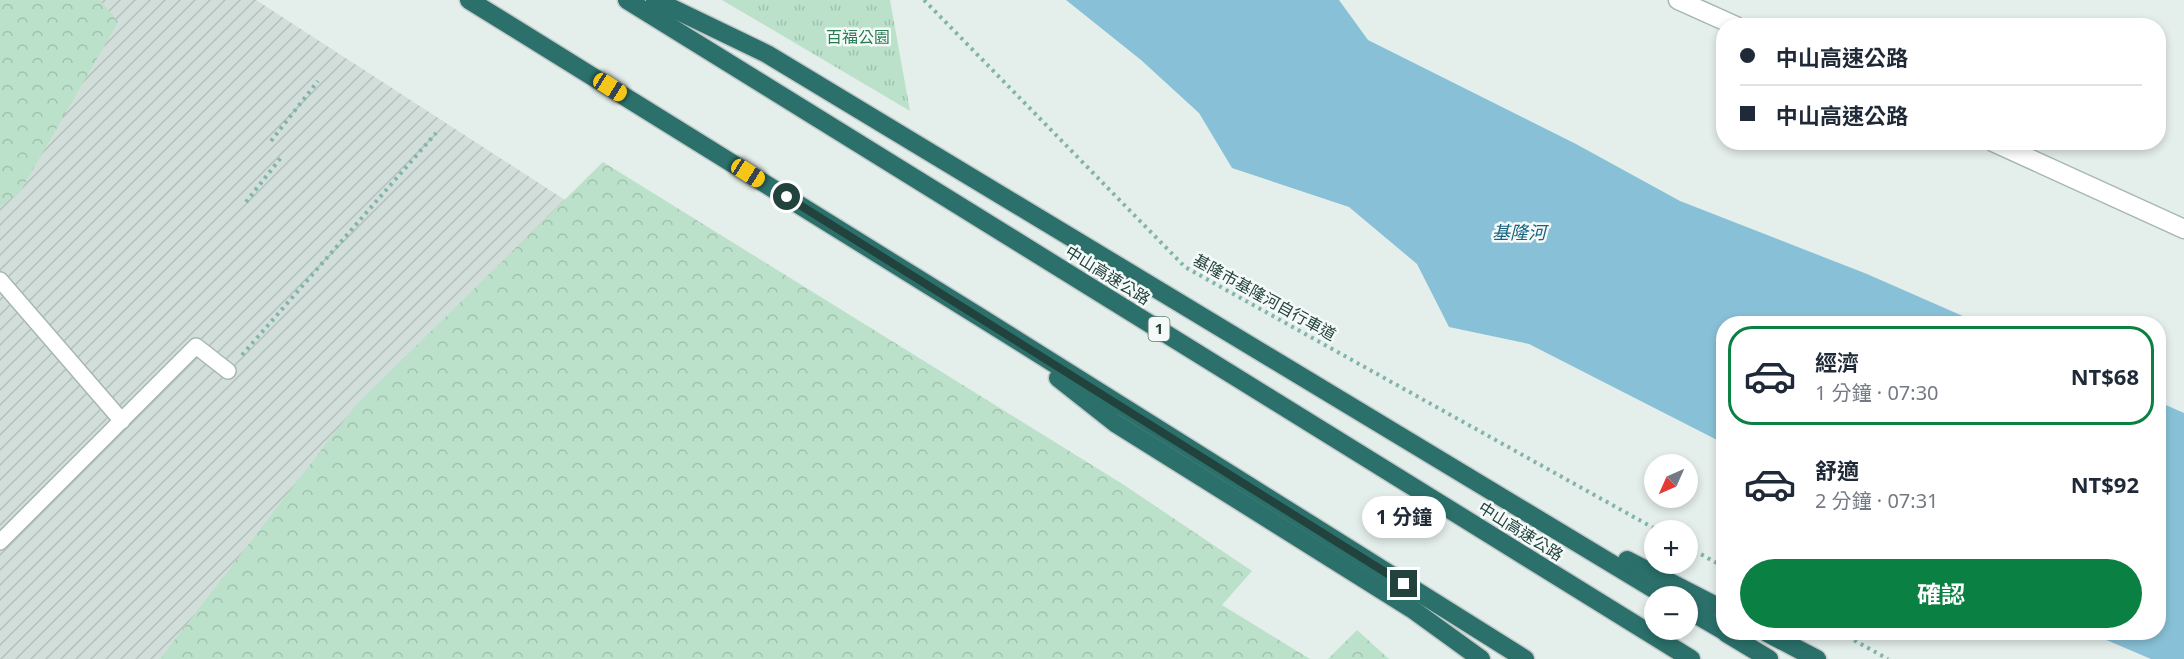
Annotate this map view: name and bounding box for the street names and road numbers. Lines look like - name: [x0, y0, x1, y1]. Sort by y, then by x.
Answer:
- street label: 中山高速公路: [1061, 240, 1155, 310]
- street label: 基隆市基隆河自行車道: [1190, 249, 1340, 345]
- road number: 1: [1148, 317, 1170, 341]
- street label: 中山高速公路: [1474, 496, 1568, 566]

